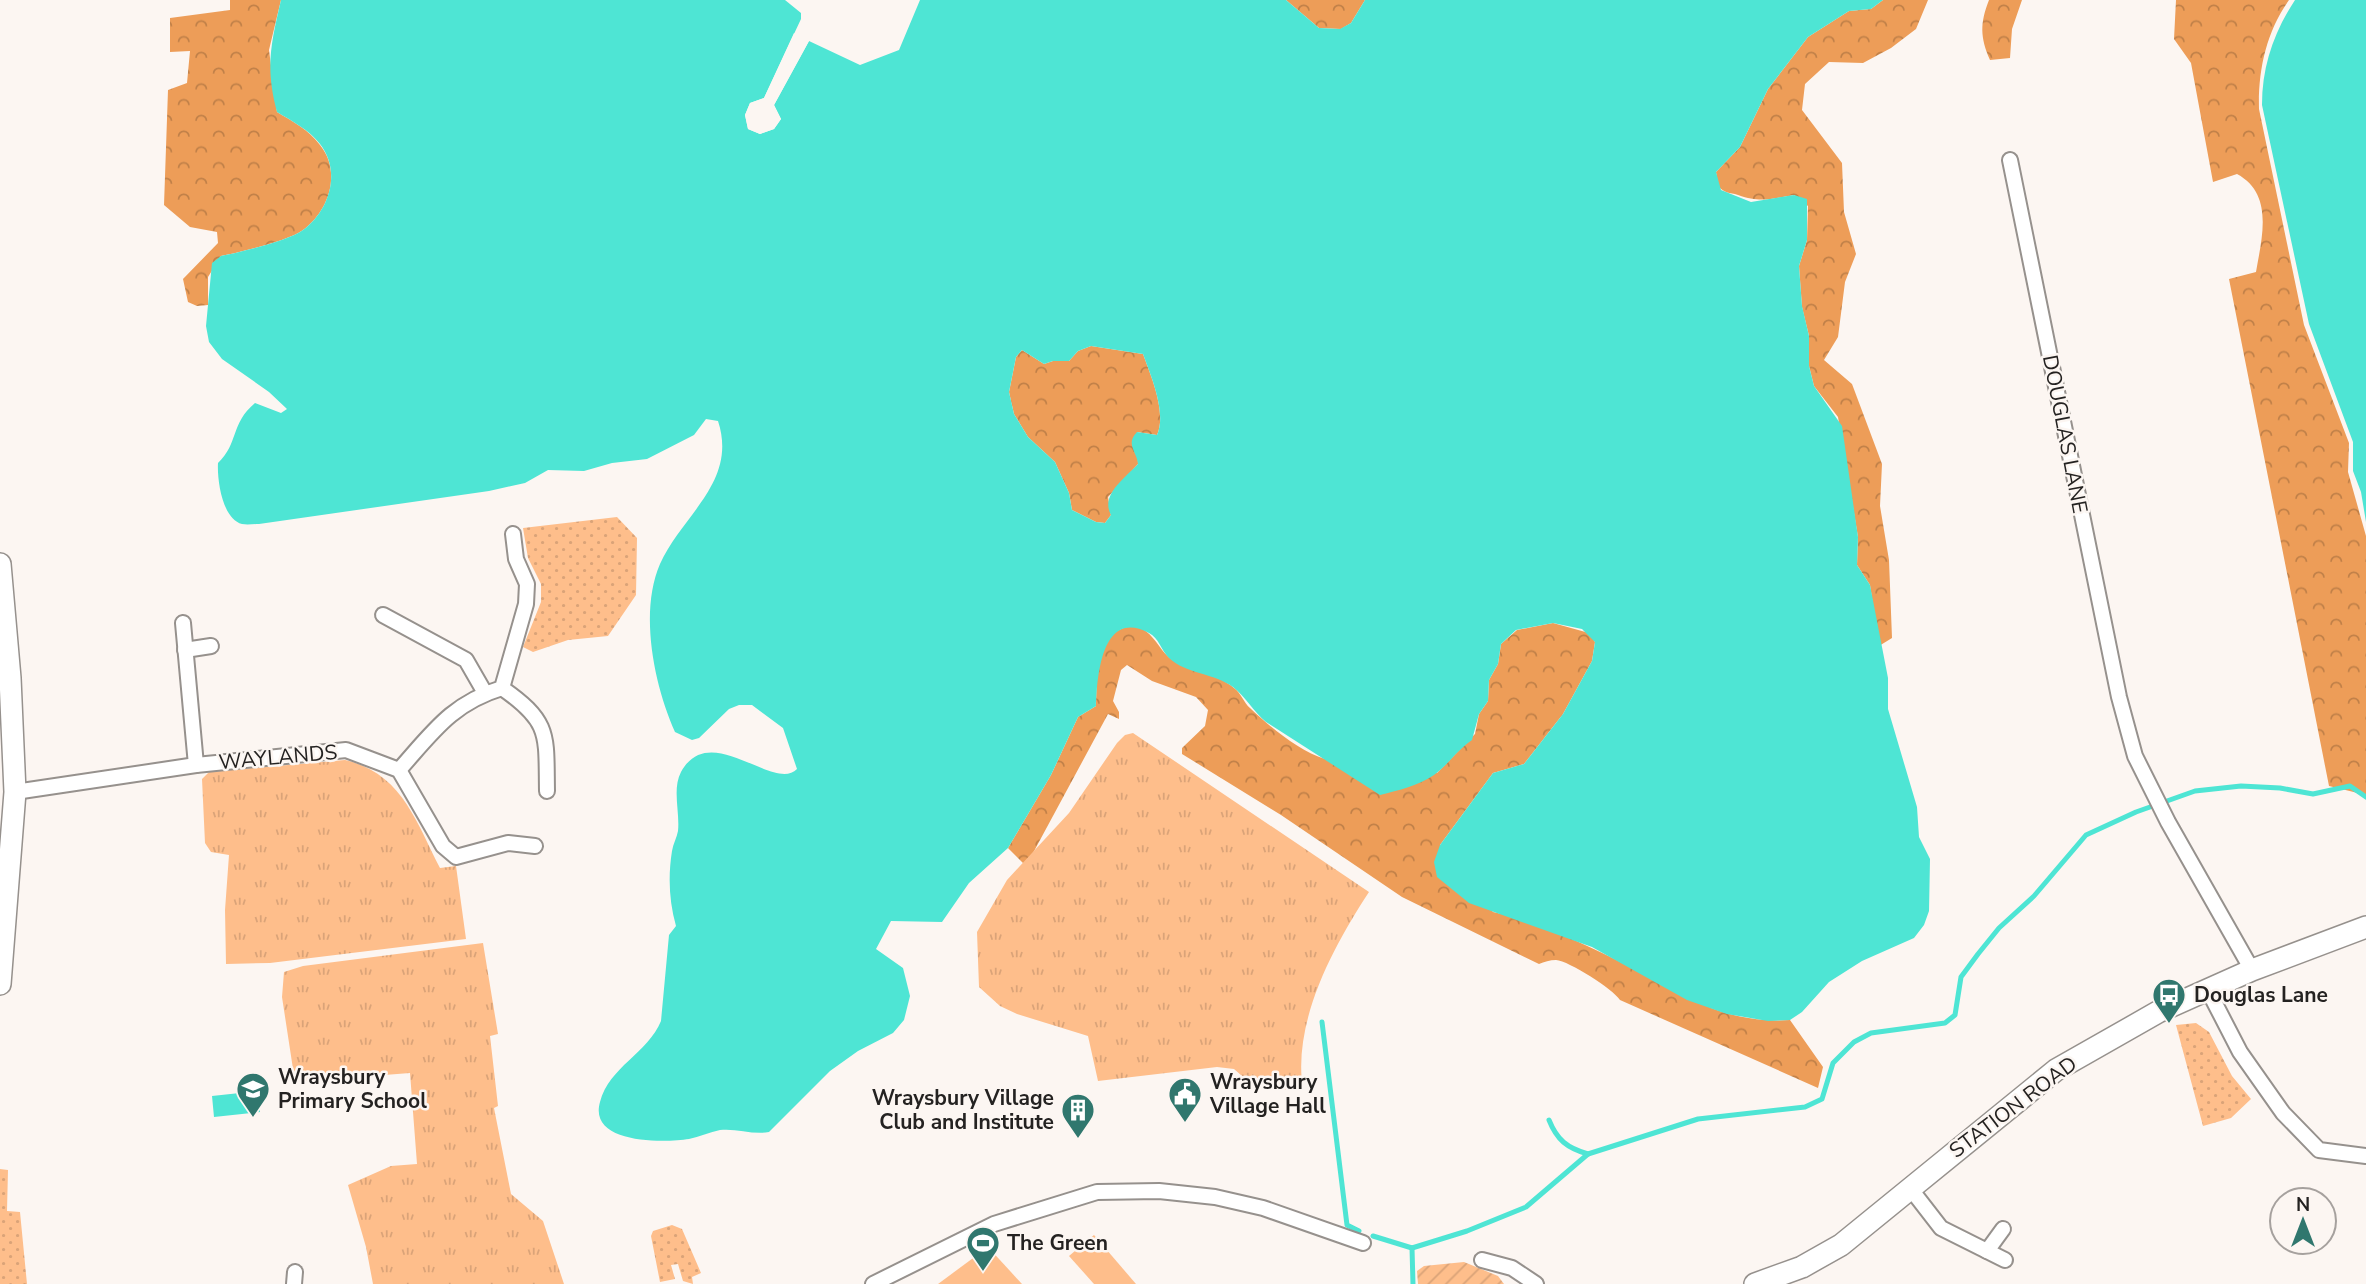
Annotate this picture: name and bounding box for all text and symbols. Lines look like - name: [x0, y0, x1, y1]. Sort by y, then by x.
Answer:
- street label: DOUGLAS LANE: [2036, 352, 2094, 516]
- street label: WAYLANDS: [217, 738, 339, 776]
- bus stop icon: Douglas Lane: [2150, 976, 2188, 1025]
- place label: Douglas Lane: [2194, 981, 2328, 1009]
- street label: STATION ROAD: [1943, 1050, 2083, 1164]
- place label: Wraysbury Primary School: [278, 1063, 427, 1115]
- place label: Wraysbury Village Hall: [1209, 1068, 1326, 1120]
- school or university icon: Wraysbury Primary School: [234, 1070, 272, 1119]
- public building icon: Wraysbury Village Hall: [1166, 1075, 1204, 1124]
- place label: Wraysbury Village Club and Institute: [872, 1084, 1054, 1136]
- building icon: Wraysbury Village Club and Institute: [1059, 1091, 1097, 1140]
- north arrow: [2268, 1186, 2338, 1256]
- text: N: [2296, 1192, 2310, 1218]
- sports icon: The Green: [964, 1224, 1002, 1273]
- place label: The Green: [1007, 1229, 1108, 1257]

